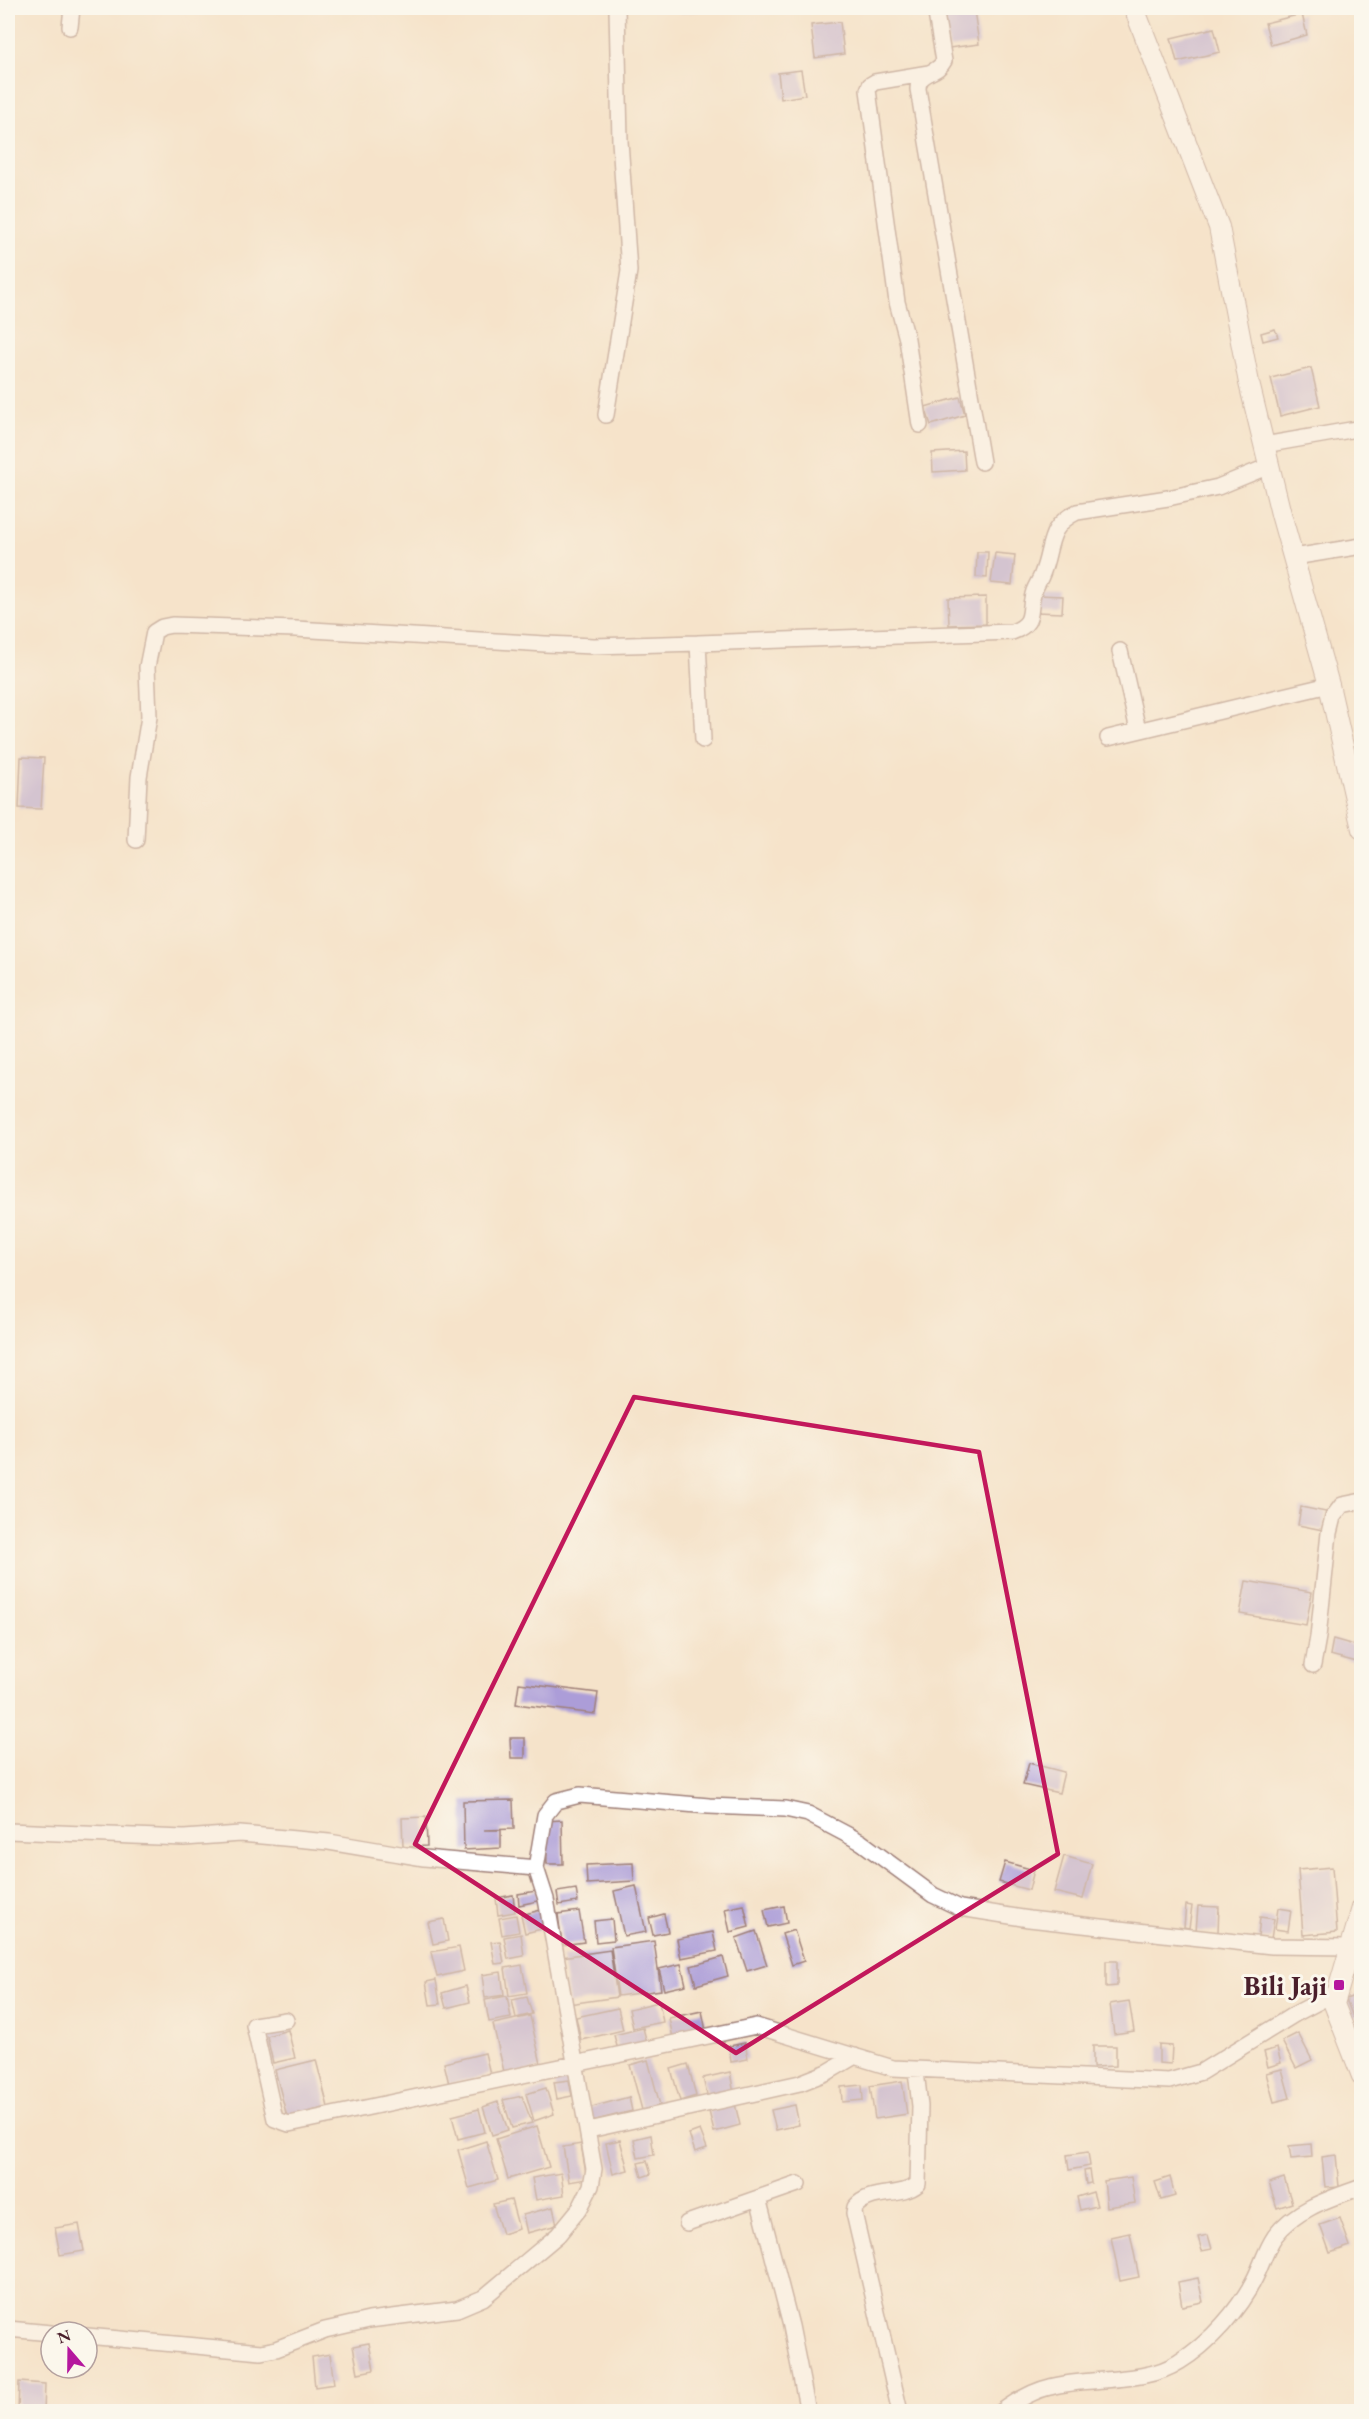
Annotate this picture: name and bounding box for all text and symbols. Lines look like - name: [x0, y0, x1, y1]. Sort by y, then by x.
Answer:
- place label: Bili Jaji: [1244, 1968, 1327, 2003]
- marker: Bili Jaji: [1332, 1978, 1346, 1992]
- north arrow: [39, 2320, 99, 2380]
- text: N: [54, 2324, 74, 2348]

